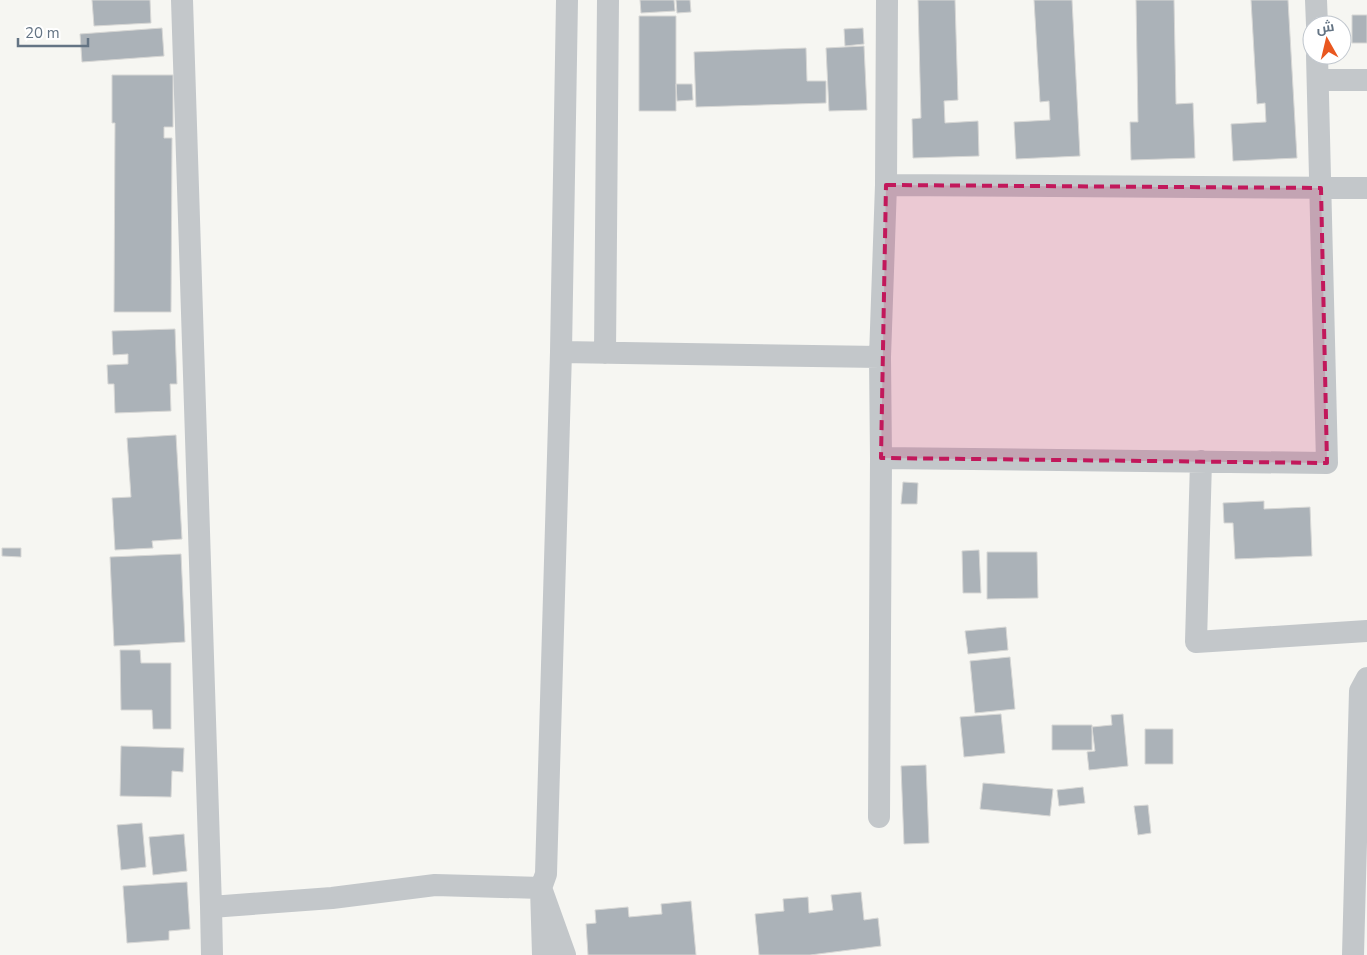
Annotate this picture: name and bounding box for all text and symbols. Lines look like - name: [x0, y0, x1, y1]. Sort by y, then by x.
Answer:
- scale bar: [18, 15, 88, 47]
- north arrow: [1302, 15, 1352, 65]
- text: ش: [1315, 17, 1336, 38]
- text: 20 m: [25, 23, 60, 43]

